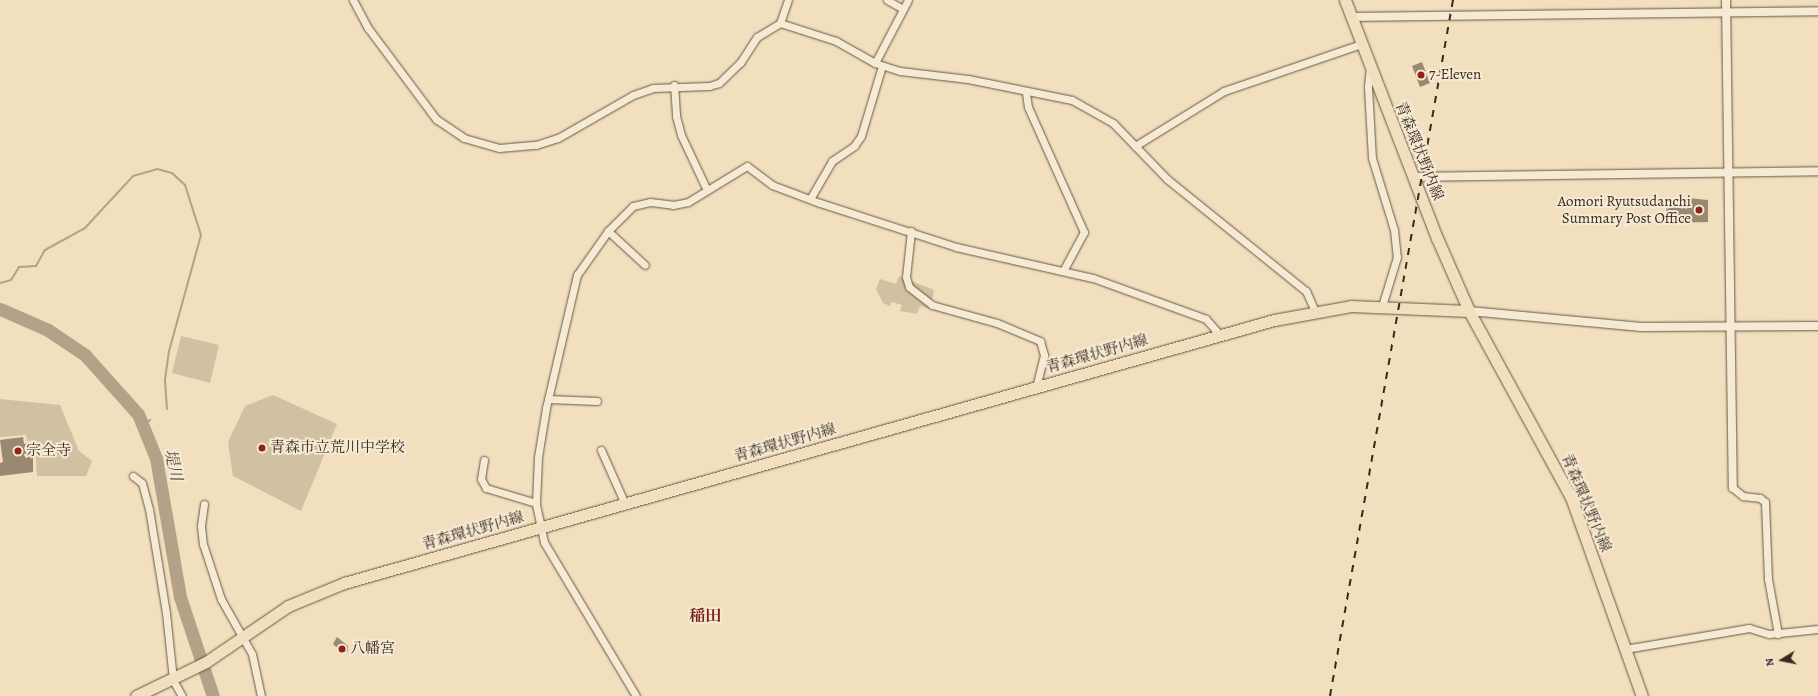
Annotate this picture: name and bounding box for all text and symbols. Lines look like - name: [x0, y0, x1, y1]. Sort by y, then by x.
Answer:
- place label: 7-Eleven: [1429, 66, 1481, 84]
- marker: 7-Eleven: [1416, 70, 1426, 80]
- street label: 青森環状野内線: [1391, 99, 1447, 203]
- place label: Aomori Ryutsudanchi Summary Post Office: [1557, 192, 1691, 227]
- marker: Aomori Ryutsudanchi Summary Post Office: [1694, 205, 1704, 215]
- street label: 青森環状野内線: [1044, 331, 1150, 377]
- street label: 青森環状野内線: [732, 420, 838, 466]
- place label: 青森市立荒川中学校: [270, 439, 405, 457]
- place label: 宗全寺: [26, 442, 71, 460]
- marker: 青森市立荒川中学校: [257, 443, 267, 453]
- marker: 宗全寺: [13, 446, 23, 456]
- water label: 堤川: [160, 447, 186, 483]
- street label: 青森環状野内線: [1557, 451, 1615, 555]
- street label: 青森環状野内線: [420, 508, 526, 554]
- district label: 稲田: [689, 606, 721, 626]
- place label: 八幡宮: [350, 640, 395, 658]
- north arrow: [1762, 640, 1802, 680]
- marker: 八幡宮: [337, 644, 347, 654]
- text: N: [1762, 657, 1778, 667]

